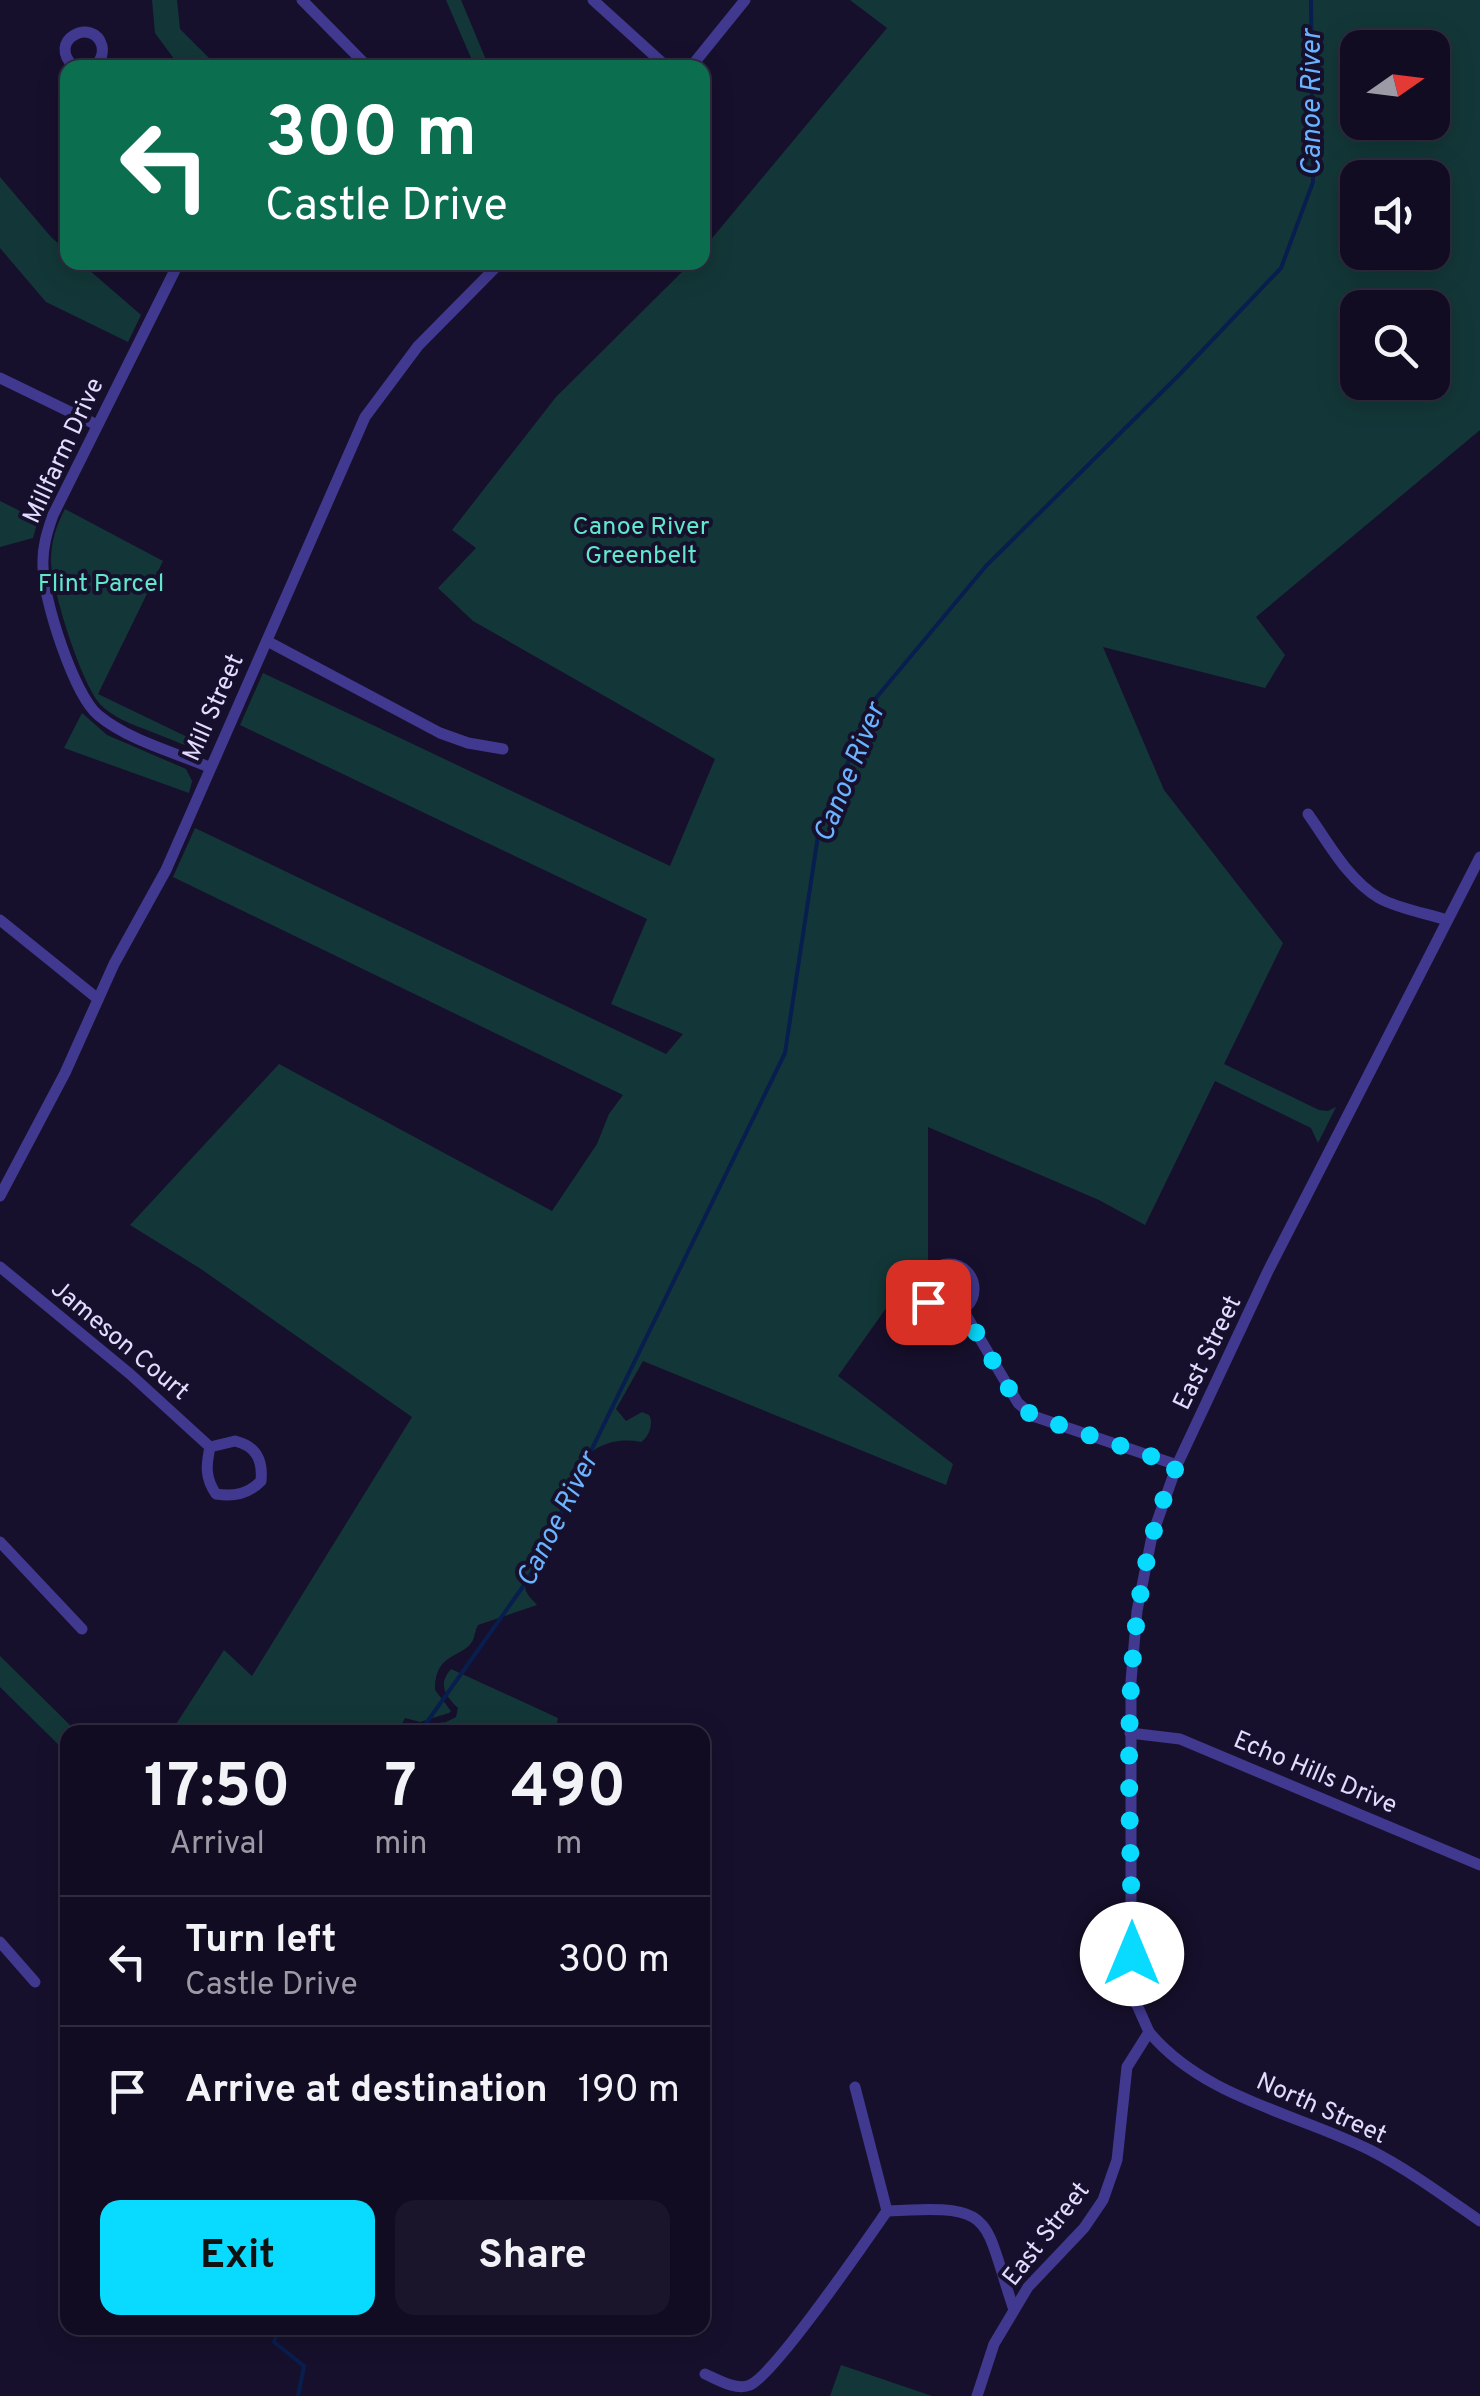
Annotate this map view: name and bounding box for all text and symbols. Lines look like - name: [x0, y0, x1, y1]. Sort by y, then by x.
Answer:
- water label: Canoe River: [1295, 27, 1331, 176]
- north arrow: [1340, 30, 1450, 140]
- map controls: [1340, 30, 1450, 400]
- text: 300 m: [265, 92, 477, 181]
- icon: left: [100, 100, 230, 230]
- button: sound: [1340, 160, 1450, 270]
- text: Castle Drive: [265, 179, 508, 236]
- button: search: [1340, 290, 1450, 400]
- street label: Millfarm Drive: [17, 373, 112, 529]
- park label: Canoe River Greenbelt: [573, 512, 710, 573]
- park label: Flint Parcel: [38, 569, 164, 601]
- street label: Mill Street: [177, 650, 253, 767]
- water label: Canoe River: [807, 696, 896, 848]
- pin: [886, 1260, 971, 1345]
- street label: Jameson Court: [43, 1274, 195, 1409]
- icon: arrive: [901, 1275, 956, 1330]
- street label: East Street: [1167, 1291, 1250, 1416]
- water label: Canoe River: [509, 1445, 609, 1594]
- street label: Echo Hills Drive: [1228, 1725, 1401, 1823]
- text: 17:50: [144, 1752, 290, 1828]
- text: 7: [385, 1752, 417, 1828]
- text: 490: [511, 1752, 626, 1828]
- text: Arrival: [169, 1825, 265, 1865]
- text: min: [374, 1825, 427, 1865]
- text: m: [555, 1825, 582, 1865]
- position arrow: [1080, 1902, 1184, 2006]
- text: Turn left: [185, 1917, 337, 1966]
- icon: left: [100, 1934, 155, 1989]
- text: 300 m: [558, 1937, 670, 1986]
- text: Castle Drive: [185, 1966, 358, 2006]
- icon: arrive: [100, 2064, 155, 2119]
- text: Arrive at destination: [185, 2067, 548, 2116]
- text: 190 m: [578, 2067, 680, 2116]
- street label: North Street: [1251, 2067, 1391, 2153]
- street label: East Street: [997, 2176, 1098, 2293]
- button: Exit: [100, 2200, 375, 2315]
- button: Share: [395, 2200, 670, 2315]

